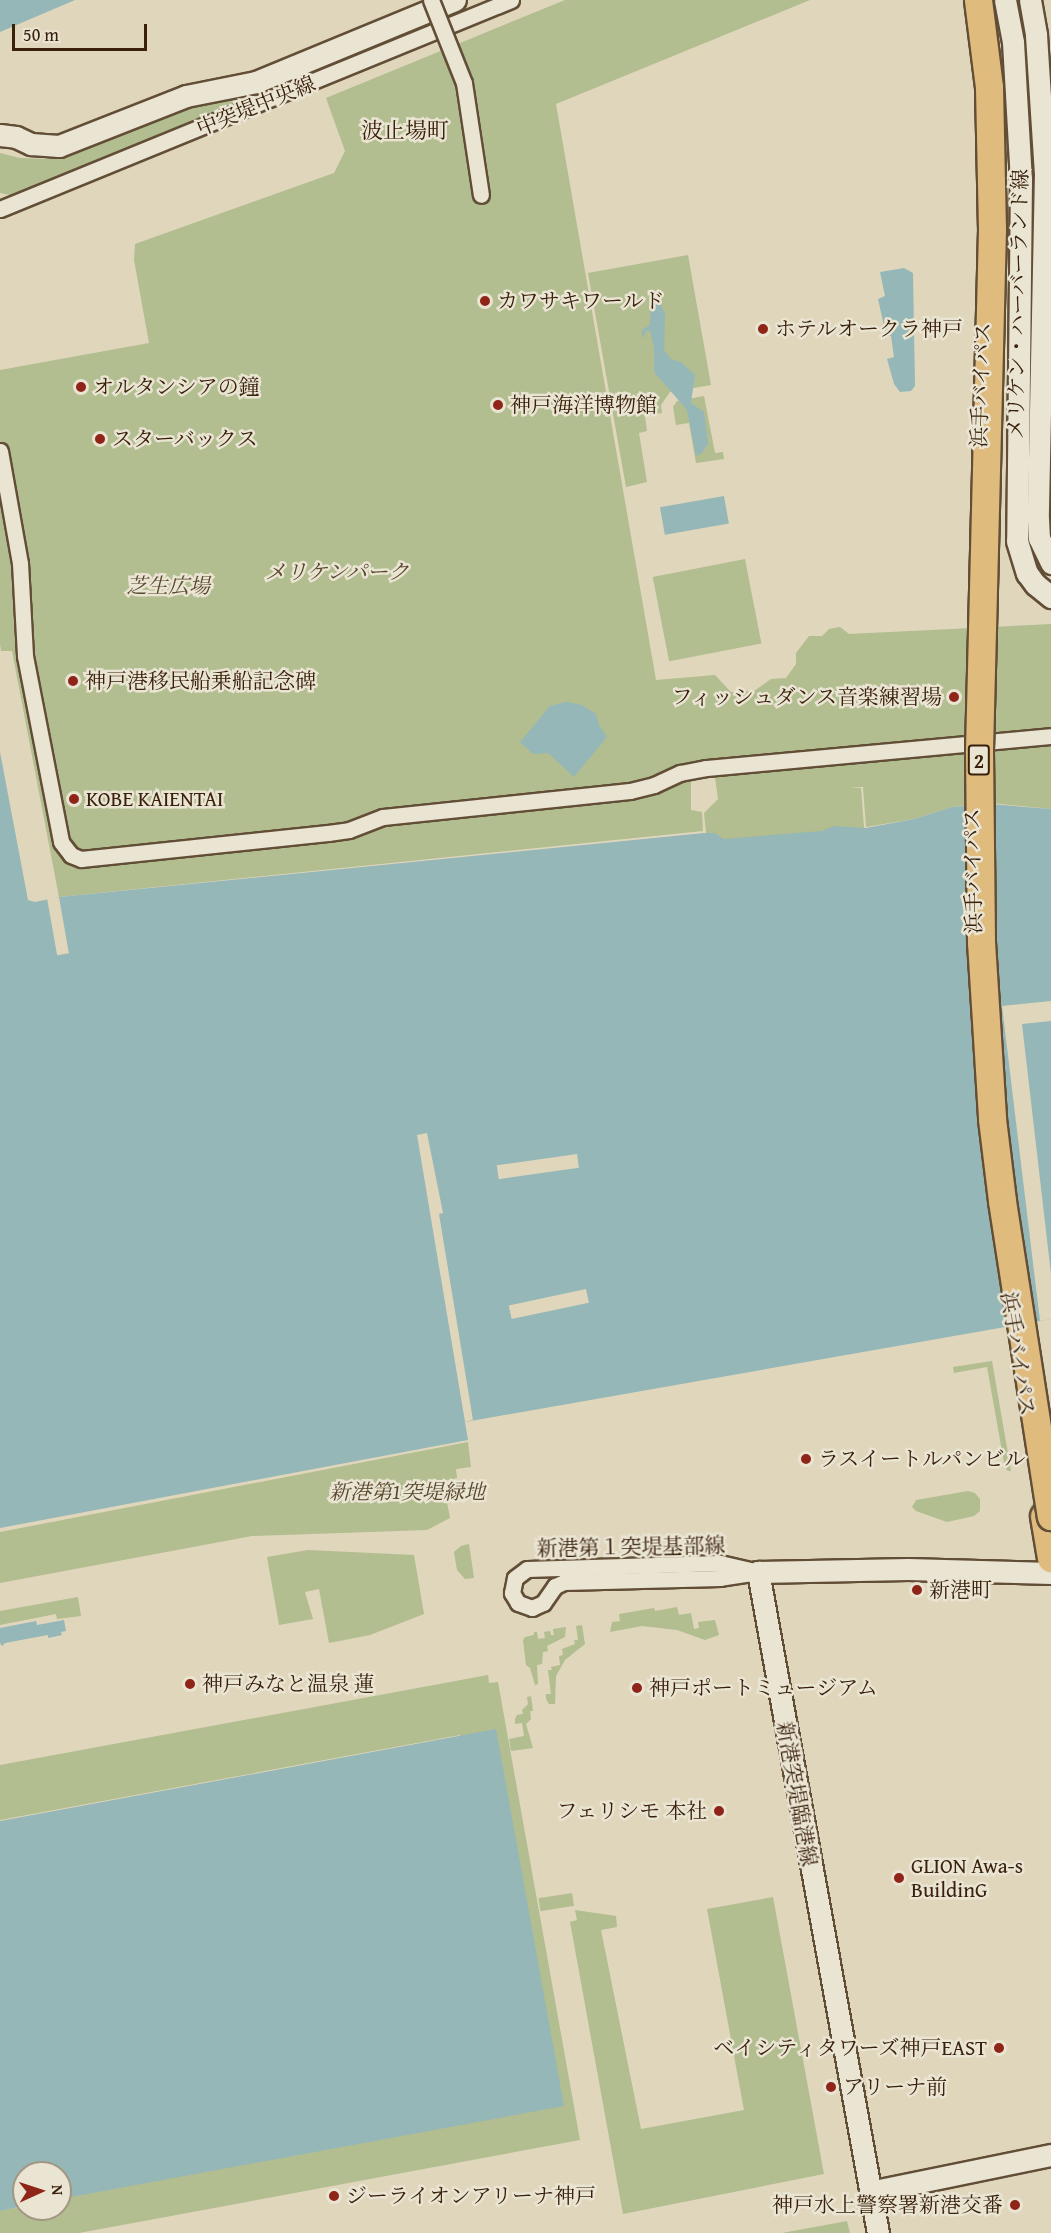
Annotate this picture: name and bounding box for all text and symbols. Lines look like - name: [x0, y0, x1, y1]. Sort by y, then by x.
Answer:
- scale bar: [15, 12, 150, 50]
- text: 50 m: [23, 21, 59, 48]
- street label: 中突堤中央線: [193, 71, 319, 141]
- district label: 波止場町: [361, 118, 449, 144]
- street label: メリケン・ハーバーランド線: [1003, 167, 1033, 441]
- place label: カワサキワールド: [497, 288, 665, 314]
- marker: カワサキワールド: [478, 294, 492, 308]
- place label: ホテルオークラ神戸: [775, 316, 964, 342]
- marker: ホテルオークラ神戸: [756, 322, 770, 336]
- street label: 浜手バイパス: [966, 322, 996, 448]
- place label: オルタンシアの鐘: [93, 374, 261, 400]
- marker: オルタンシアの鐘: [74, 380, 88, 394]
- place label: 神戸海洋博物館: [510, 392, 657, 418]
- marker: 神戸海洋博物館: [491, 398, 505, 412]
- place label: スターバックス: [112, 426, 259, 452]
- marker: スターバックス: [93, 432, 107, 446]
- park label: メリケンパーク: [264, 559, 410, 585]
- park label: 芝生広場: [126, 573, 210, 599]
- place label: 神戸港移民船乗船記念碑: [85, 668, 316, 694]
- marker: 神戸港移民船乗船記念碑: [66, 674, 80, 688]
- place label: フィッシュダンス音楽練習場: [669, 684, 942, 710]
- marker: フィッシュダンス音楽練習場: [947, 690, 961, 704]
- road number: 2: [967, 743, 991, 777]
- place label: KOBE KAIENTAI: [86, 786, 223, 812]
- marker: KOBE KAIENTAI: [67, 792, 81, 806]
- street label: 浜手バイパス: [959, 808, 987, 934]
- street label: 浜手バイパス: [996, 1290, 1040, 1418]
- place label: ラスイートルパンビル: [818, 1446, 1028, 1472]
- marker: ラスイートルパンビル: [799, 1452, 813, 1466]
- park label: 新港第1突堤緑地: [329, 1479, 485, 1505]
- street label: 新港第１突堤基部線: [536, 1533, 726, 1561]
- place label: 新港町: [929, 1577, 992, 1603]
- marker: 新港町: [910, 1583, 924, 1597]
- place label: 神戸みなと温泉 蓮: [202, 1671, 375, 1697]
- place label: 神戸ポートミュージアム: [649, 1675, 880, 1701]
- marker: 神戸みなと温泉 蓮: [183, 1677, 197, 1691]
- marker: 神戸ポートミュージアム: [630, 1681, 644, 1695]
- street label: 新港突堤臨港線: [772, 1719, 822, 1869]
- place label: フェリシモ 本社: [555, 1798, 707, 1824]
- marker: フェリシモ 本社: [712, 1804, 726, 1818]
- place label: GLION Awa‐s BuildinG: [911, 1853, 1023, 1903]
- marker: GLION Awa‐s BuildinG: [892, 1871, 906, 1885]
- place label: ベイシティタワーズ神戸EAST: [711, 2035, 987, 2061]
- marker: ベイシティタワーズ神戸EAST: [992, 2041, 1006, 2055]
- place label: アリーナ前: [843, 2074, 948, 2100]
- marker: アリーナ前: [824, 2080, 838, 2094]
- north arrow: [12, 2161, 72, 2221]
- place label: ジーライオンアリーナ神戸: [346, 2183, 598, 2209]
- text: N: [46, 2184, 70, 2196]
- marker: ジーライオンアリーナ神戸: [327, 2189, 341, 2203]
- place label: 神戸水上警察署新港交番: [772, 2192, 1003, 2218]
- marker: 神戸水上警察署新港交番: [1008, 2198, 1022, 2212]

